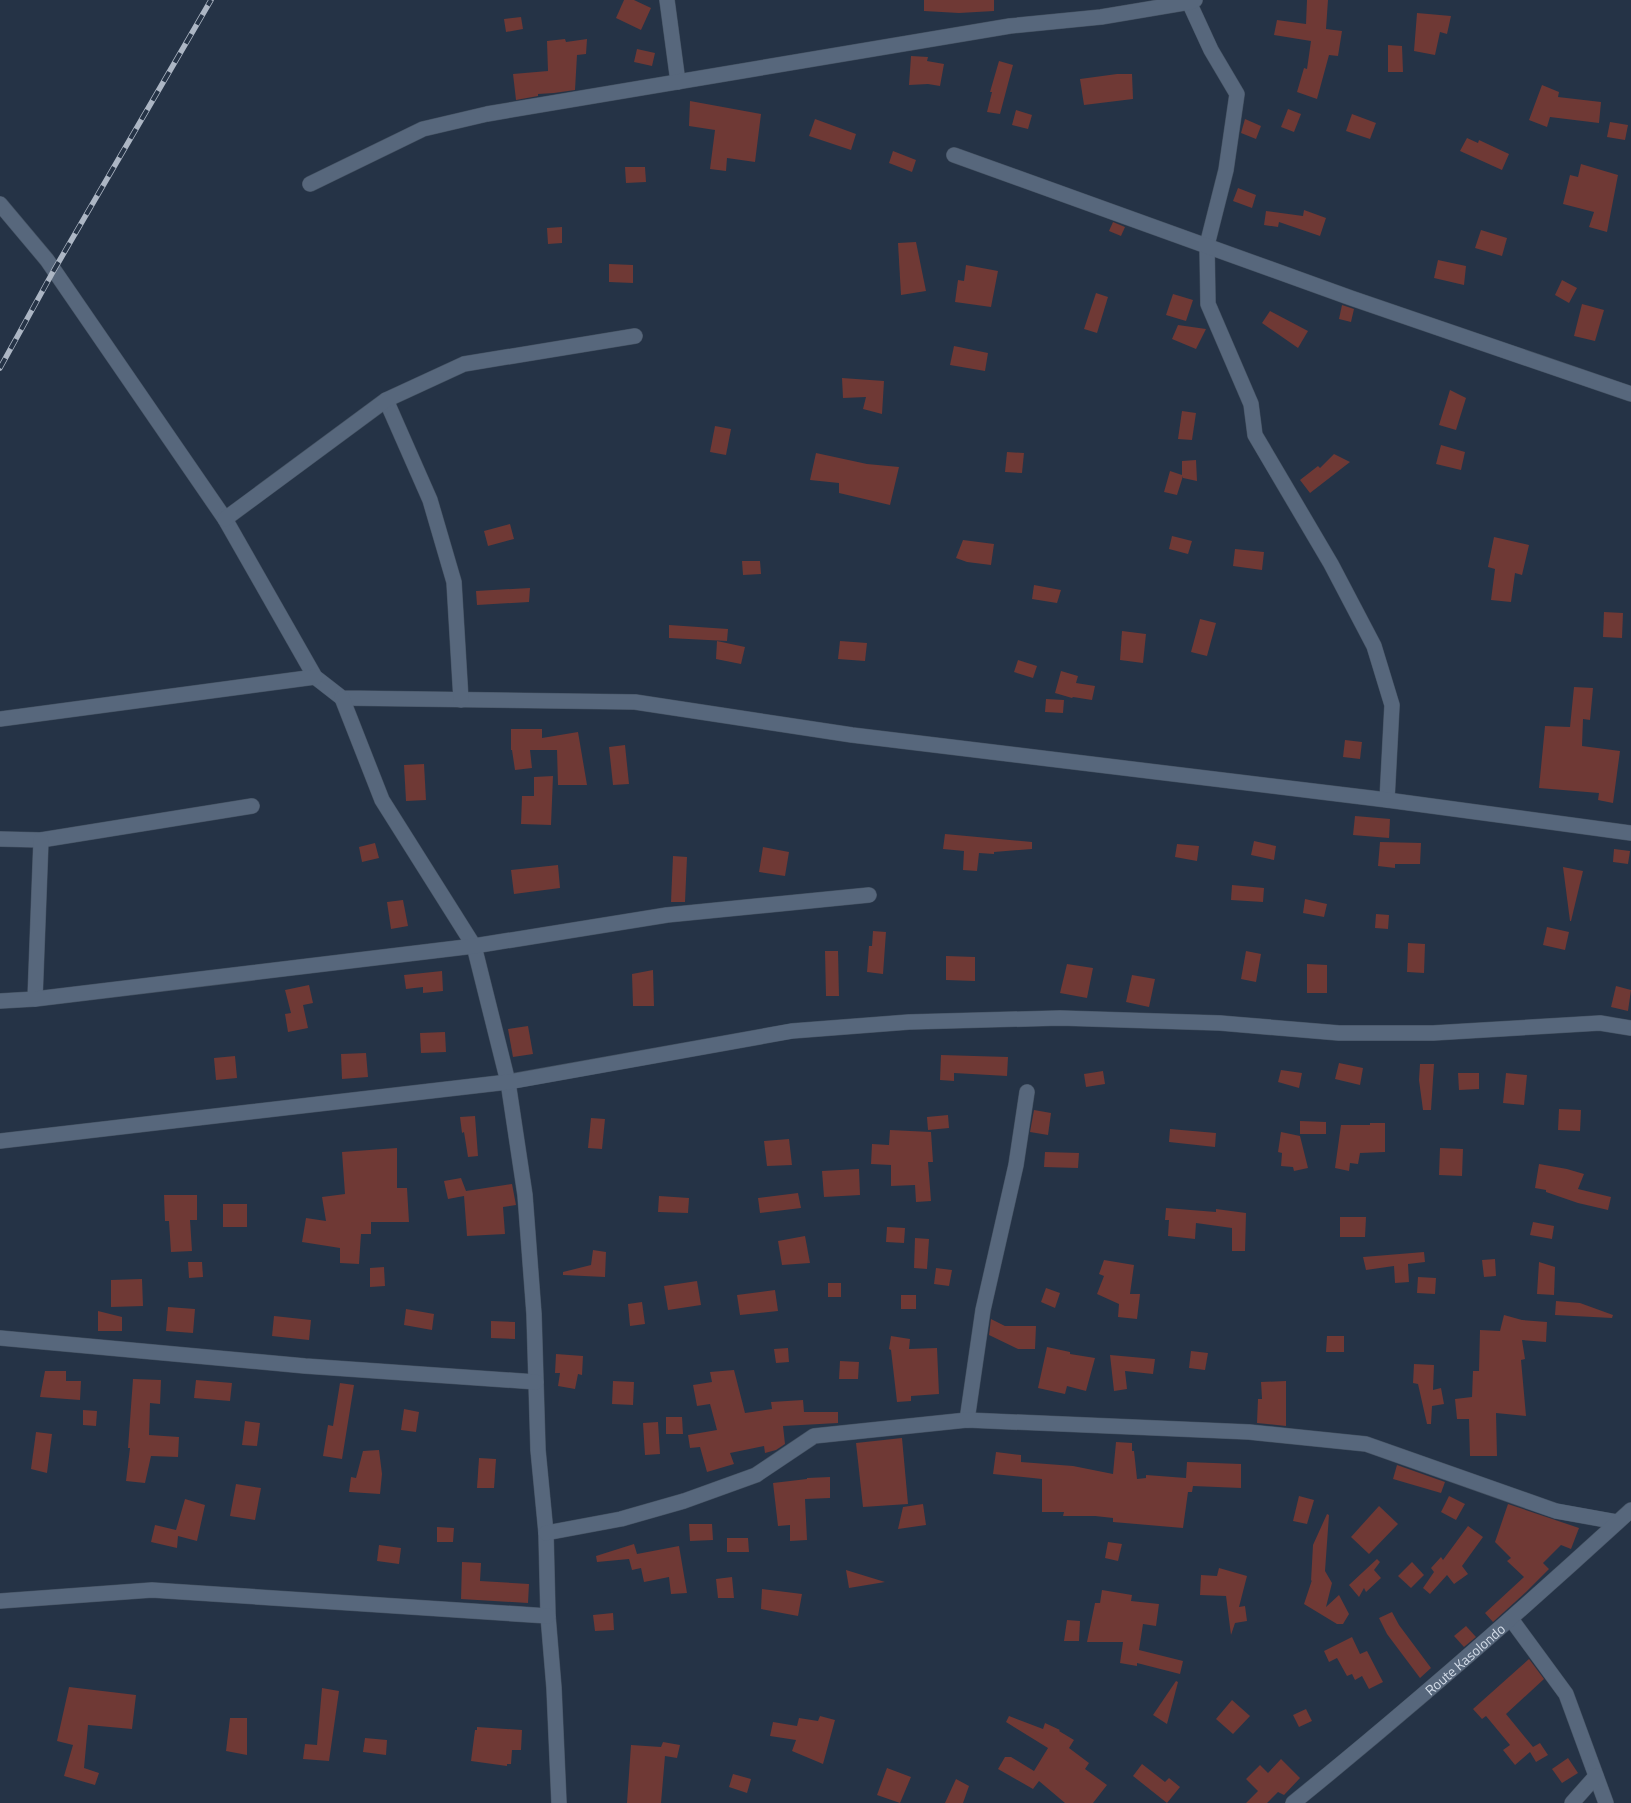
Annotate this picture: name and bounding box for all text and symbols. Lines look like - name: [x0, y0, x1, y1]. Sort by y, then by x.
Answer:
- street label: Route Kasolondo: [1420, 1618, 1509, 1700]

